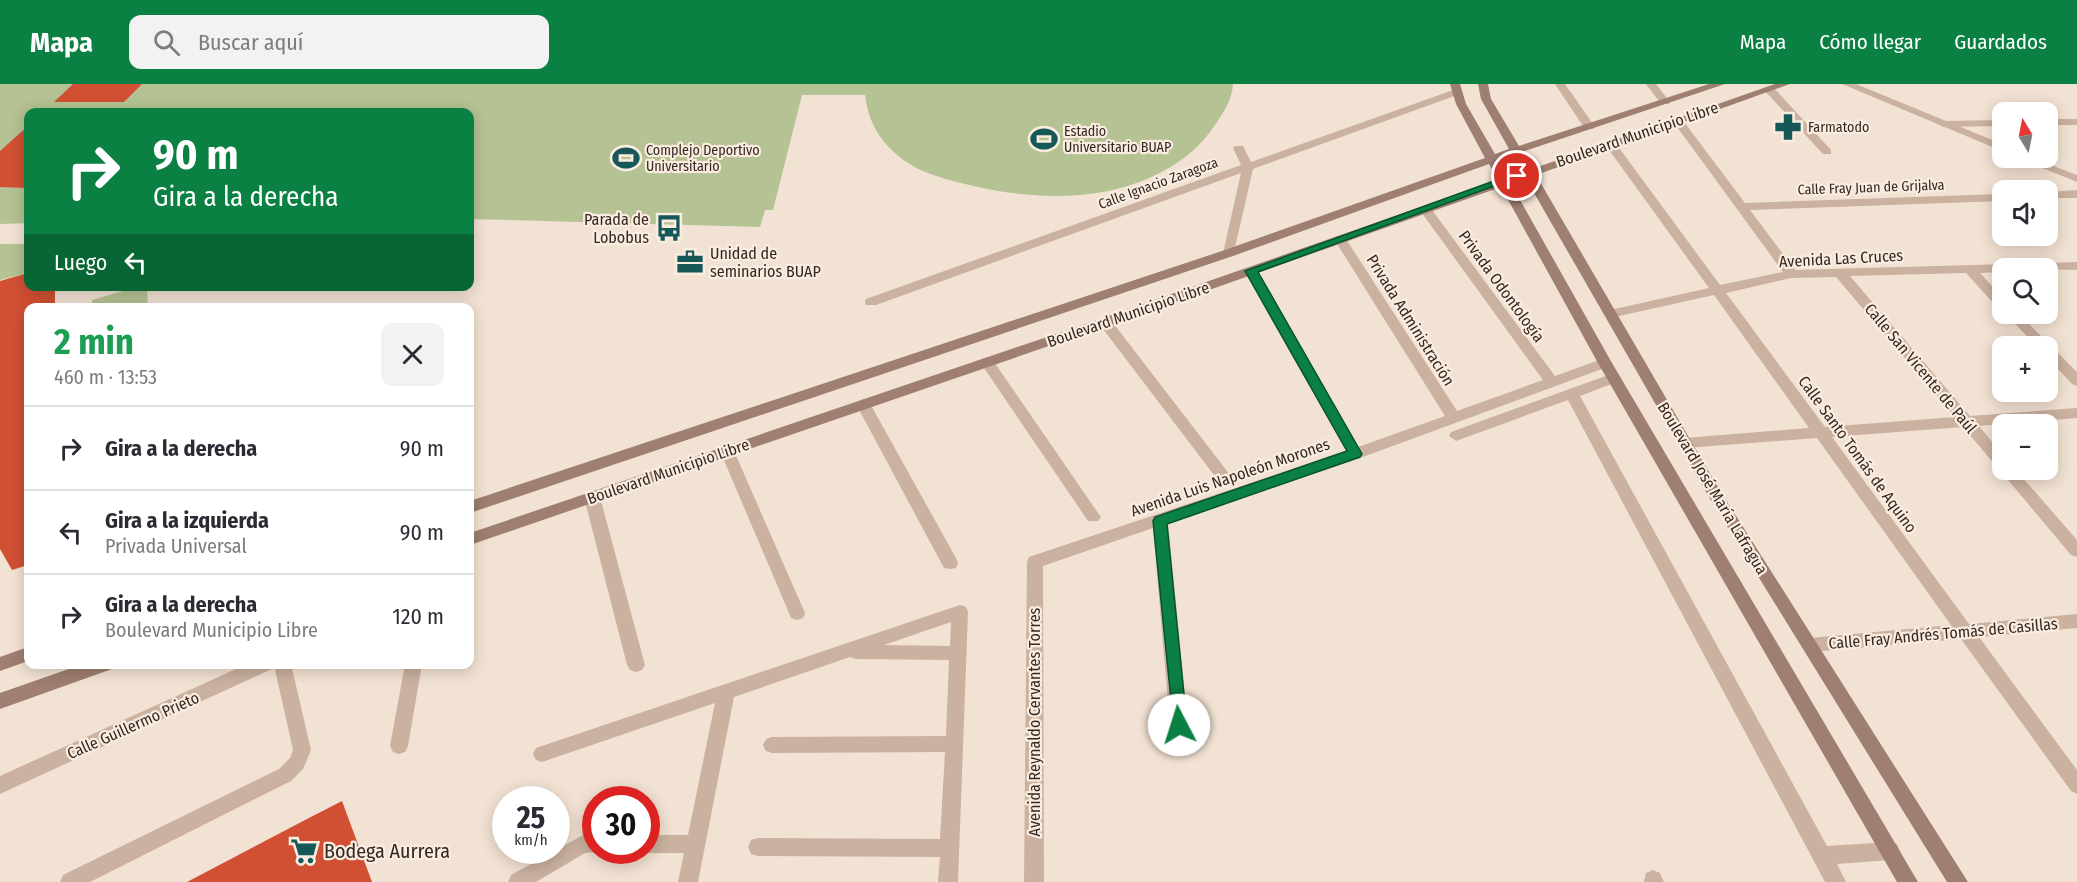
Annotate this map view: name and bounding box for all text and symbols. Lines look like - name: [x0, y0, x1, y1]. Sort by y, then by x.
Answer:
- search box: [129, 15, 549, 69]
- text: Mapa: [30, 26, 93, 59]
- icon: search: [150, 26, 183, 59]
- text: Buscar aquí: [198, 29, 303, 56]
- text: Mapa: [1740, 29, 1786, 55]
- text: Cómo llegar: [1819, 29, 1921, 55]
- text: Guardados: [1954, 29, 2047, 55]
- street label: Boulevard Municipio Libre: [1554, 98, 1721, 171]
- north arrow: [1992, 102, 2058, 168]
- map controls: [1992, 102, 2058, 480]
- pharmacy icon: Farmatodo: [1773, 112, 1803, 142]
- place label: Farmatodo: [1808, 119, 1869, 136]
- place label: Estadio Universitario BUAP: [1064, 123, 1171, 156]
- sports icon: Estadio Universitario BUAP: [1029, 124, 1059, 154]
- text: 90 m: [153, 130, 238, 180]
- icon: right: [54, 132, 132, 210]
- place label: Complejo Deportivo Universitario: [646, 142, 760, 175]
- sports icon: Complejo Deportivo Universitario: [611, 143, 641, 173]
- pin: [1491, 150, 1542, 201]
- street label: Calle Ignacio Zaragoza: [1096, 154, 1220, 213]
- icon: arrive: [1500, 159, 1533, 192]
- street label: Calle Fray Juan de Grijalva: [1797, 176, 1945, 199]
- button: sound: [1992, 180, 2058, 246]
- text: Gira a la derecha: [153, 181, 338, 213]
- place label: Parada de Lobobus: [584, 210, 649, 247]
- bus stop icon: Parada de Lobobus: [654, 213, 684, 243]
- street label: Privada Odontología: [1455, 227, 1549, 346]
- place label: Unidad de seminarios BUAP: [710, 244, 821, 281]
- icon: left: [119, 246, 152, 279]
- street label: Avenida Las Cruces: [1778, 246, 1904, 271]
- office icon: Unidad de seminarios BUAP: [675, 247, 705, 277]
- text: Luego: [54, 249, 107, 276]
- street label: Privada Administración: [1362, 251, 1459, 389]
- button: search: [1992, 258, 2058, 324]
- street label: Boulevard Municipio Libre: [1045, 278, 1212, 351]
- street label: Calle San Vicente de Paúl: [1861, 300, 1980, 437]
- text: 2 min: [54, 320, 134, 364]
- button: close: [381, 323, 444, 386]
- button: +: [1992, 336, 2058, 402]
- text: 460 m · 13:53: [54, 365, 157, 389]
- street label: Calle Santo Tomás de Aquino: [1794, 372, 1921, 536]
- street label: Boulevard José María Lafragua: [1654, 399, 1772, 578]
- button: −: [1992, 414, 2058, 480]
- icon: right: [54, 432, 87, 465]
- street label: Avenida Luis Napoleón Morones: [1128, 434, 1332, 521]
- text: Gira a la derecha: [105, 435, 257, 462]
- text: 90 m: [400, 435, 444, 462]
- street label: Boulevard Municipio Libre: [585, 435, 752, 508]
- text: Gira a la izquierda: [105, 507, 269, 534]
- icon: left: [54, 516, 87, 549]
- text: 90 m: [400, 519, 444, 546]
- text: Privada Universal: [105, 534, 247, 558]
- text: Gira a la derecha: [105, 591, 257, 618]
- icon: right: [54, 600, 87, 633]
- text: 120 m: [392, 603, 444, 630]
- street label: Avenida Reynaldo Cervantes Torres: [1025, 607, 1044, 836]
- street label: Calle Fray Andrés Tomás de Casillas: [1828, 614, 2059, 653]
- text: Boulevard Municipio Libre: [105, 618, 318, 642]
- street label: Calle Guillermo Prieto: [64, 688, 202, 763]
- position arrow: [1147, 693, 1211, 757]
- speed limit sign: 30: [582, 786, 660, 864]
- text: 25: [517, 800, 545, 836]
- text: km/h: [514, 831, 548, 849]
- supermarket icon: Bodega Aurrera: [289, 836, 319, 866]
- place label: Bodega Aurrera: [324, 839, 450, 863]

